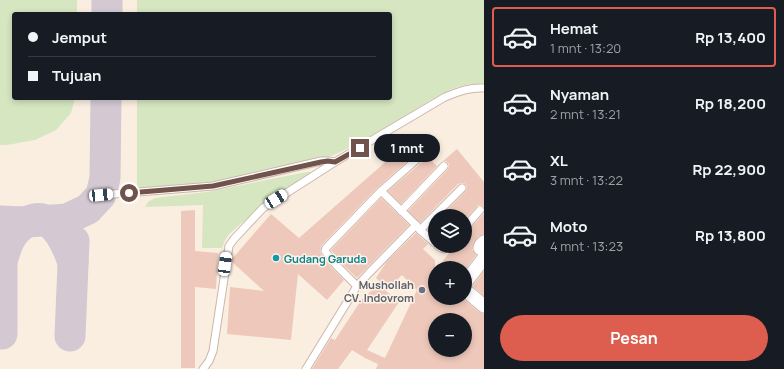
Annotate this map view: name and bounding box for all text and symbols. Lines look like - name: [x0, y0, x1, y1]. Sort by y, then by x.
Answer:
- text: Hemat: [550, 18, 598, 39]
- icon: car: [502, 19, 538, 55]
- text: Jemput: [52, 27, 107, 48]
- text: Rp 13,400: [695, 27, 766, 48]
- text: 1 mnt · 13:20: [550, 39, 621, 57]
- text: Tujuan: [52, 65, 101, 86]
- text: Nyaman: [550, 84, 609, 105]
- icon: car: [502, 85, 538, 121]
- text: Rp 18,200: [695, 93, 766, 114]
- text: 2 mnt · 13:21: [550, 105, 621, 123]
- callout: 1 mnt: [374, 134, 440, 162]
- route end: [351, 139, 369, 157]
- text: 1 mnt: [390, 139, 424, 157]
- text: XL: [550, 150, 568, 171]
- icon: car: [502, 151, 538, 187]
- text: Rp 22,900: [692, 159, 766, 180]
- text: 3 mnt · 13:22: [550, 171, 623, 189]
- route start: [120, 184, 138, 202]
- car: [89, 188, 113, 202]
- car: [263, 188, 289, 210]
- map controls: [428, 209, 472, 357]
- button: layers: [428, 209, 472, 253]
- text: Moto: [550, 216, 587, 237]
- icon: car: [502, 217, 538, 253]
- text: Rp 13,800: [695, 225, 766, 246]
- text: 4 mnt · 13:23: [550, 237, 623, 255]
- car: [217, 251, 233, 277]
- place label: Gudang Garuda: [284, 251, 367, 266]
- marker: Gudang Garuda: [271, 253, 281, 263]
- button: +: [428, 261, 472, 305]
- place label: Mushollah CV. Indovrom: [344, 277, 414, 305]
- marker: Mushollah CV. Indovrom: [417, 285, 427, 295]
- button: −: [428, 313, 472, 357]
- button: Pesan: [500, 315, 768, 361]

